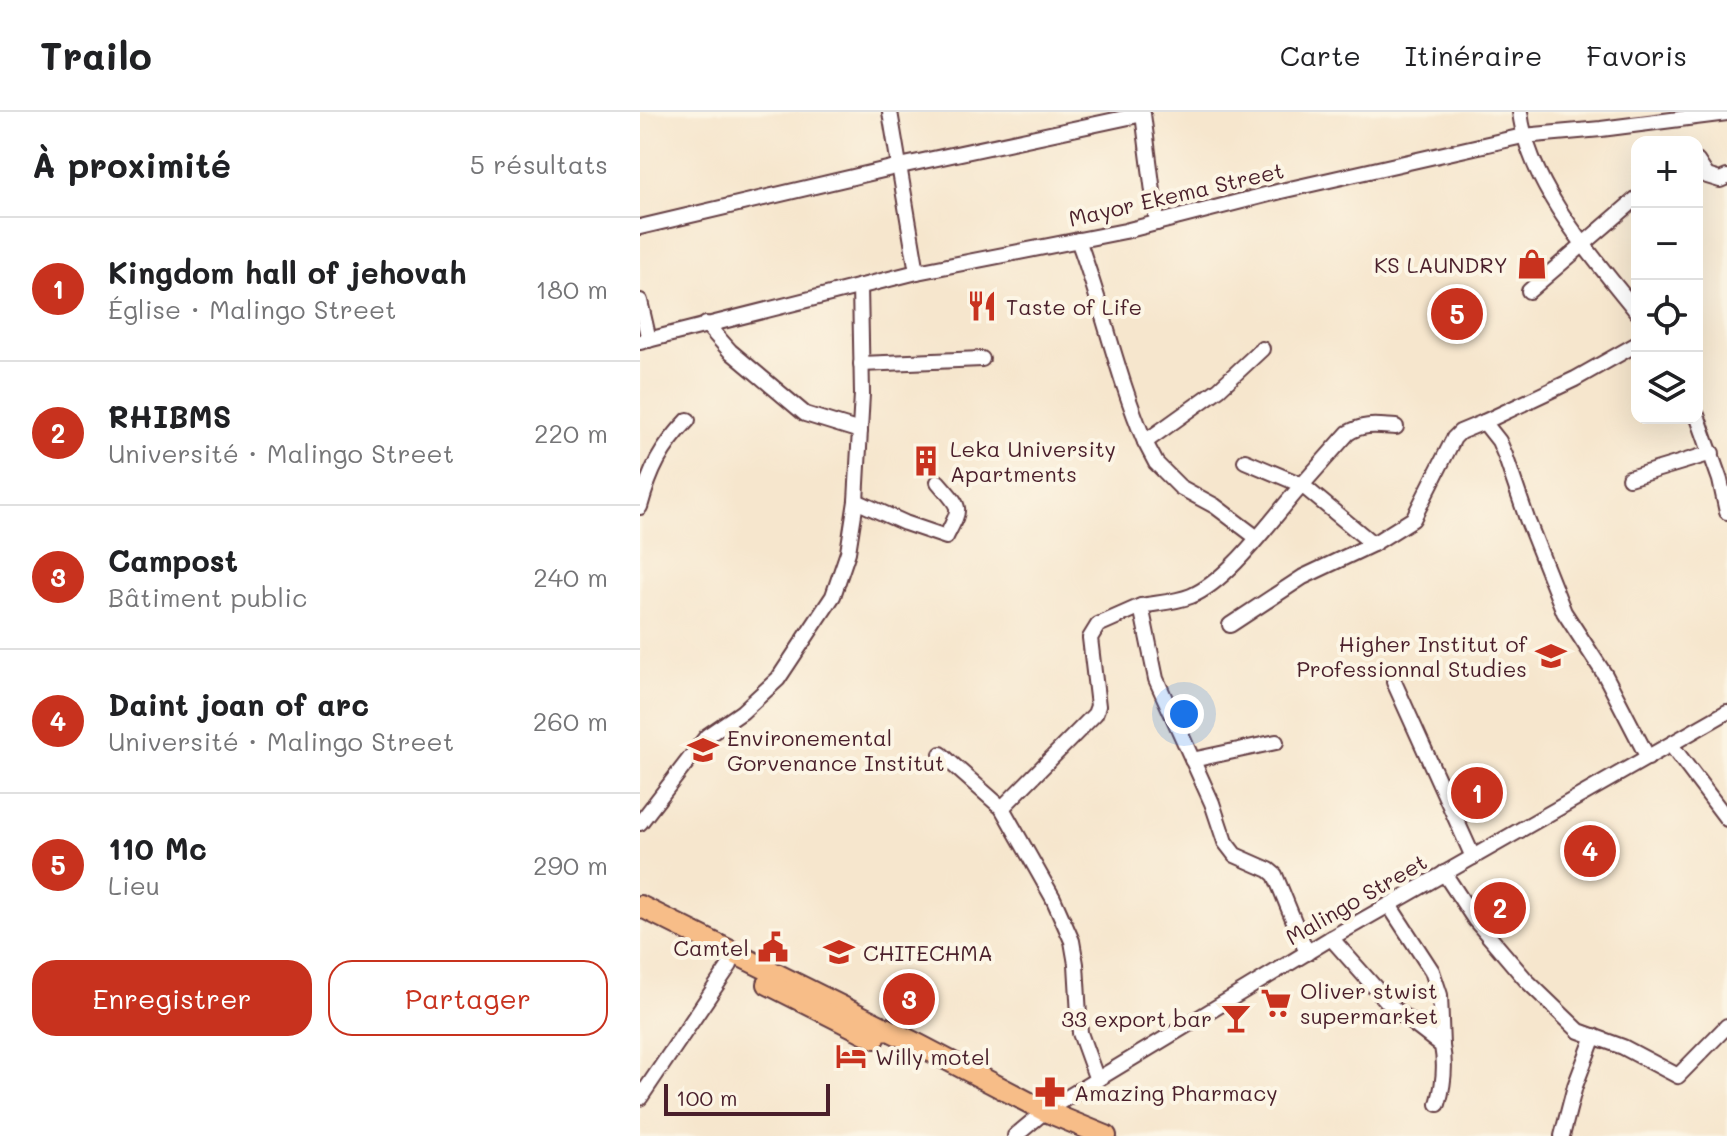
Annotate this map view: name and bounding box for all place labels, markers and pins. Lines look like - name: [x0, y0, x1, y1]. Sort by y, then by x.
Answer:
- shop icon: KS LAUNDRY: [1515, 247, 1549, 281]
- place label: KS LAUNDRY: [1374, 250, 1508, 279]
- pin: 5: [1431, 284, 1483, 344]
- restaurant icon: Taste of Life: [965, 289, 999, 323]
- place label: Taste of Life: [1006, 292, 1142, 321]
- place label: Leka University Apartments: [950, 434, 1116, 488]
- building icon: Leka University Apartments: [909, 444, 943, 478]
- place label: Higher Institut of Professionnal Studies: [1296, 629, 1527, 683]
- school or university icon: Higher Institut of Professionnal Studies: [1534, 639, 1568, 673]
- place label: Environemental Gorvenance Institut: [727, 723, 945, 777]
- school or university icon: Environemental Gorvenance Institut: [686, 733, 720, 767]
- pin: 1: [1451, 763, 1503, 823]
- pin: 4: [1564, 821, 1616, 881]
- pin: 2: [1474, 878, 1526, 938]
- public building icon: Camtel: [756, 930, 790, 964]
- place label: Camtel: [673, 933, 749, 962]
- school or university icon: CHITECHMA: [822, 935, 856, 969]
- place label: CHITECHMA: [863, 938, 993, 967]
- pin: 3: [883, 969, 935, 1029]
- place label: Oliver stwist supermarket: [1300, 976, 1438, 1030]
- supermarket icon: Oliver stwist supermarket: [1259, 986, 1293, 1020]
- bar icon: 33 export bar: [1219, 1001, 1253, 1035]
- place label: 33 export bar: [1061, 1004, 1212, 1033]
- hotel icon: Willy motel: [834, 1039, 868, 1073]
- place label: Willy motel: [875, 1042, 990, 1071]
- pharmacy icon: Amazing Pharmacy: [1033, 1075, 1067, 1109]
- place label: Amazing Pharmacy: [1074, 1078, 1278, 1107]

